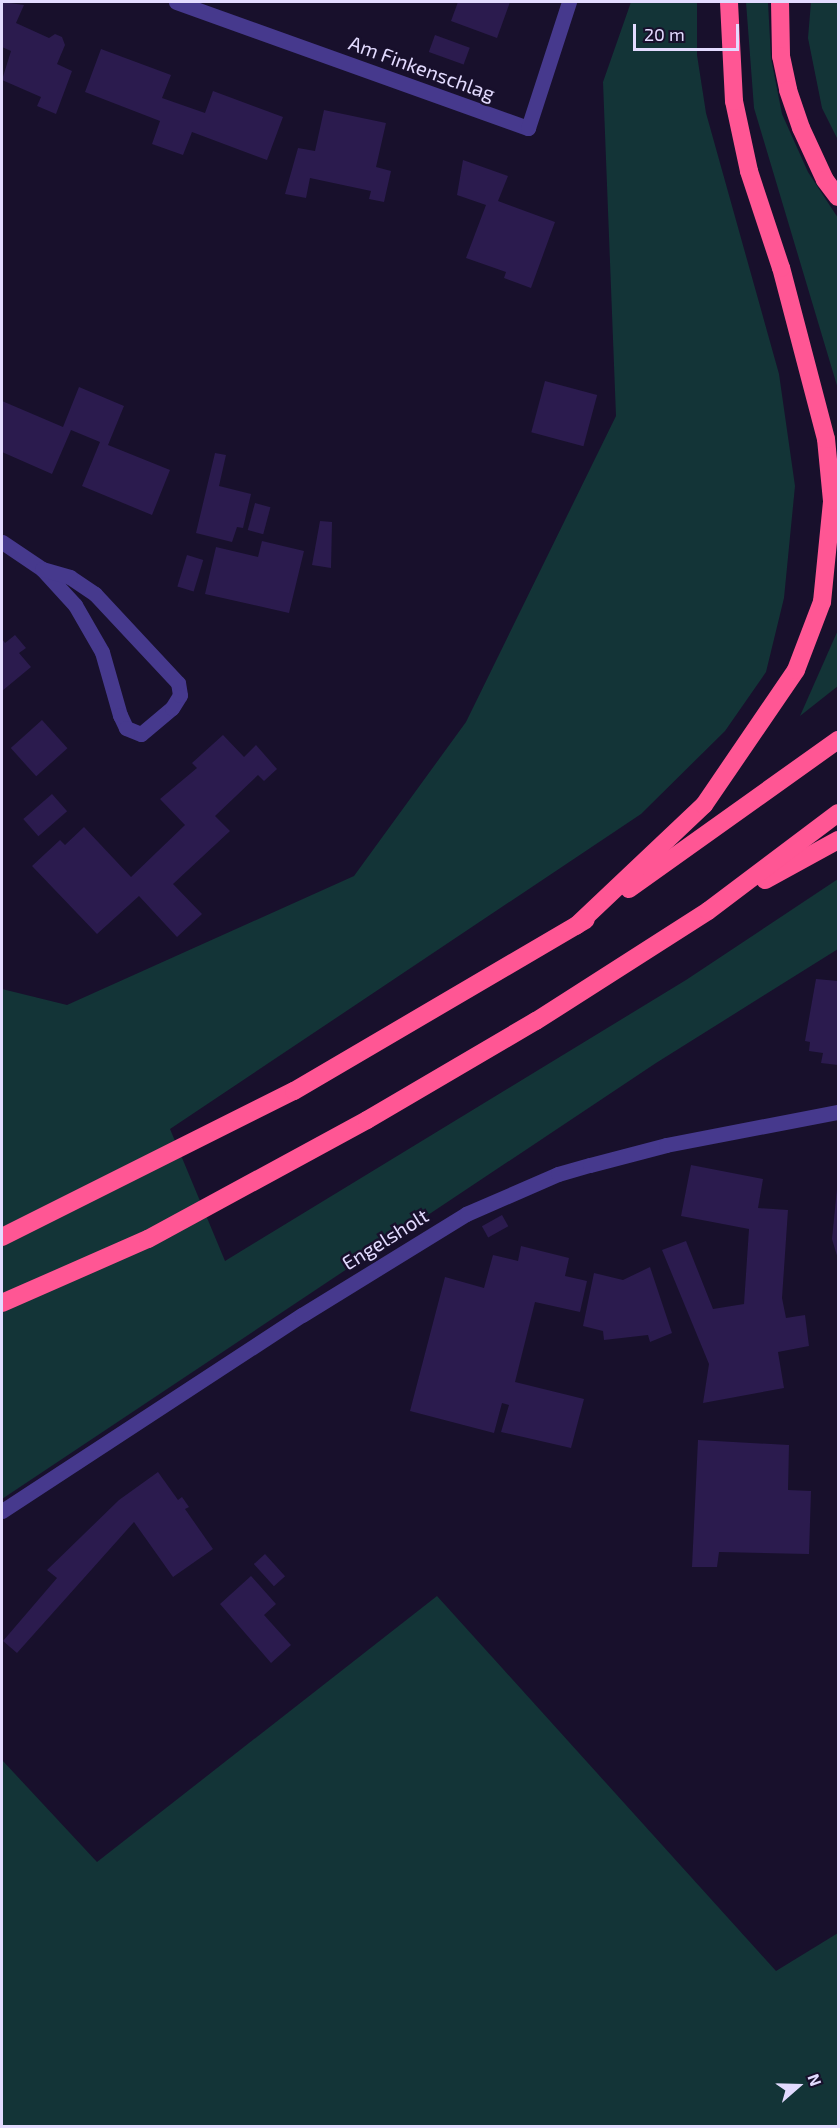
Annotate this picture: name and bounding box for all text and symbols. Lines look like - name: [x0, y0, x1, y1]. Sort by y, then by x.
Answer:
- scale bar: [636, 12, 742, 50]
- text: 20 m: [644, 23, 685, 45]
- street label: Am Finkenschlag: [346, 30, 498, 106]
- street label: Engelsholt: [337, 1203, 433, 1275]
- north arrow: [768, 2056, 828, 2116]
- text: N: [804, 2071, 826, 2088]

